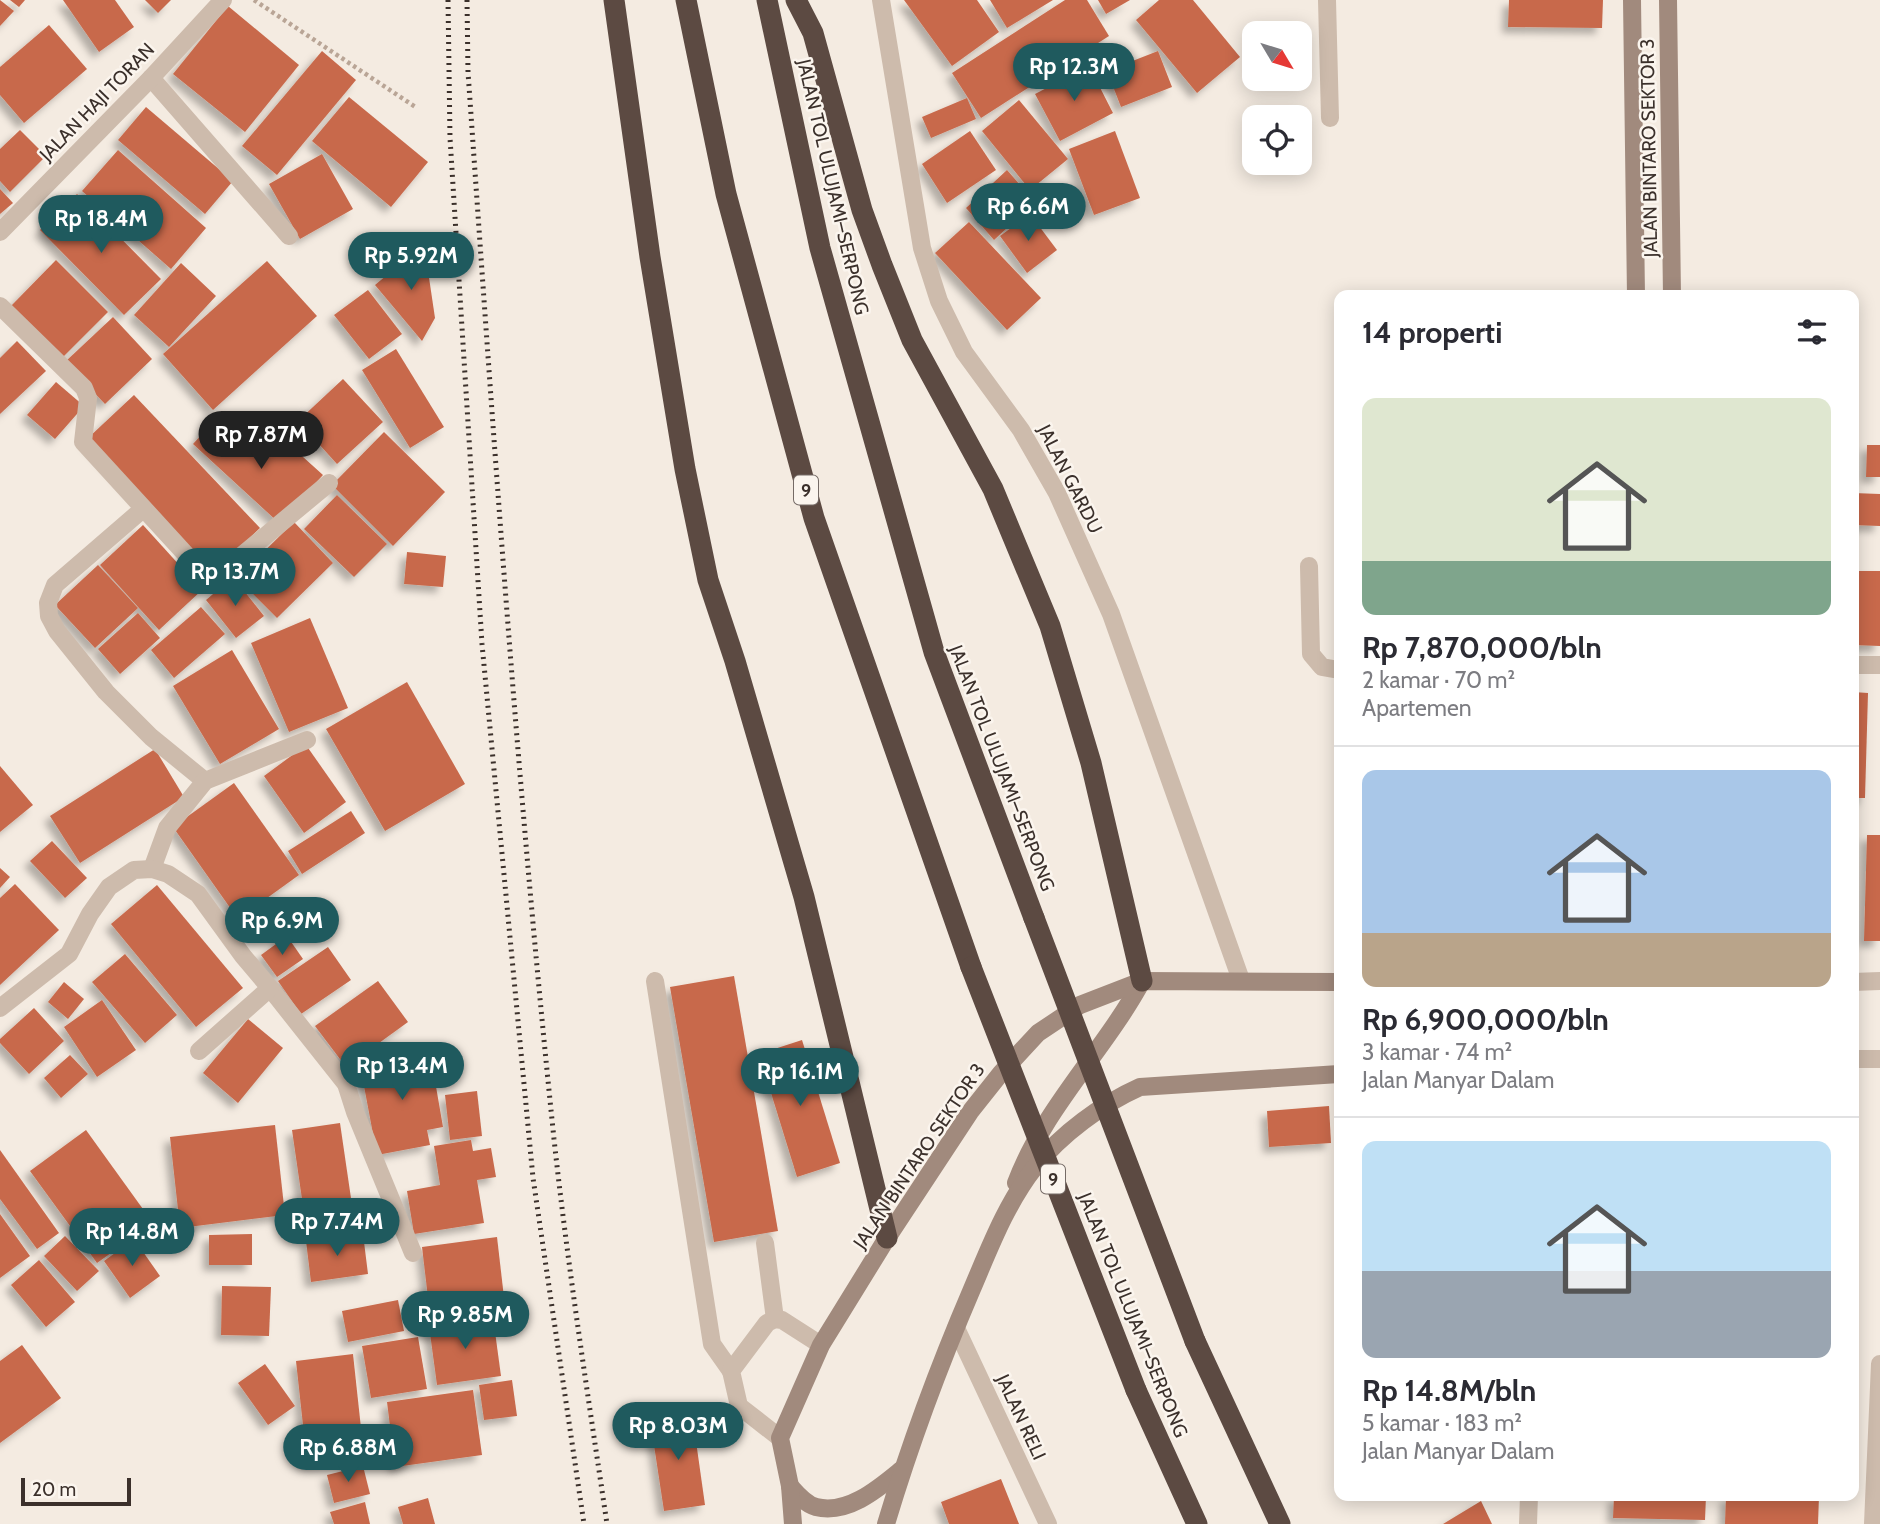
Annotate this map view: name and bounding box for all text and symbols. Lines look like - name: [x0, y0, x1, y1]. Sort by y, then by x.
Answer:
- north arrow: [1242, 21, 1312, 91]
- map controls: [1242, 21, 1312, 175]
- street label: JALAN HAJI TORAN: [34, 38, 159, 167]
- street label: JALAN BINTARO SEKTOR 3: [1636, 38, 1662, 259]
- pin: Rp 12.3M: [1002, 43, 1146, 103]
- text: Rp 12.3M: [1029, 52, 1119, 80]
- street label: JALAN TOL ULUJAMI–SERPONG: [792, 56, 874, 317]
- button: locate: [1242, 105, 1312, 175]
- pin: Rp 6.6M: [963, 184, 1093, 243]
- text: Rp 6.6M: [987, 192, 1069, 220]
- pin: Rp 18.4M: [29, 196, 173, 255]
- text: Rp 18.4M: [54, 204, 148, 232]
- pin: Rp 5.92M: [339, 232, 483, 292]
- text: Rp 5.92M: [364, 241, 458, 269]
- icon: filters: [1793, 313, 1831, 351]
- text: 14 properti: [1362, 314, 1502, 351]
- pin: Rp 7.87M: [189, 412, 333, 471]
- text: Rp 7.87M: [215, 420, 307, 448]
- street label: JALAN GARDU: [1032, 420, 1107, 537]
- icon: home: [1534, 443, 1660, 569]
- road number: 9: [794, 476, 818, 504]
- pin: Rp 13.7M: [163, 548, 307, 608]
- text: Rp 13.7M: [191, 557, 279, 585]
- text: Rp 7,870,000/bln: [1362, 629, 1602, 666]
- street label: JALAN TOL ULUJAMI–SERPONG: [944, 641, 1060, 894]
- text: 2 kamar · 70 m²: [1362, 666, 1515, 694]
- text: Apartemen: [1362, 694, 1472, 722]
- icon: home: [1534, 815, 1660, 941]
- pin: Rp 6.9M: [217, 898, 347, 957]
- text: Rp 6.9M: [241, 906, 323, 934]
- text: Rp 6,900,000/bln: [1362, 1001, 1609, 1038]
- text: 3 kamar · 74 m²: [1362, 1038, 1512, 1066]
- pin: Rp 13.4M: [330, 1042, 474, 1102]
- pin: Rp 16.1M: [728, 1048, 872, 1108]
- text: Rp 13.4M: [356, 1051, 448, 1079]
- text: Rp 16.1M: [757, 1057, 843, 1085]
- street label: JALAN BINTARO SEKTOR 3: [848, 1059, 990, 1254]
- text: Jalan Manyar Dalam: [1362, 1066, 1554, 1094]
- road number: 9: [1041, 1164, 1065, 1194]
- icon: home: [1534, 1186, 1660, 1312]
- street label: JALAN TOL ULUJAMI–SERPONG: [1073, 1188, 1193, 1441]
- pin: Rp 7.74M: [265, 1198, 409, 1258]
- text: Rp 7.74M: [291, 1207, 384, 1235]
- pin: Rp 14.8M: [60, 1208, 204, 1268]
- text: Rp 14.8M: [85, 1217, 179, 1245]
- pin: Rp 9.85M: [393, 1292, 537, 1351]
- text: Rp 9.85M: [417, 1300, 513, 1328]
- street label: JALAN RELI: [991, 1370, 1051, 1463]
- text: Rp 14.8M/bln: [1362, 1372, 1536, 1409]
- pin: Rp 8.03M: [606, 1402, 750, 1462]
- text: 5 kamar · 183 m²: [1362, 1409, 1522, 1437]
- text: Rp 8.03M: [628, 1411, 728, 1439]
- pin: Rp 6.88M: [276, 1424, 420, 1484]
- text: Rp 6.88M: [299, 1433, 397, 1461]
- text: Jalan Manyar Dalam: [1362, 1437, 1554, 1465]
- scale bar: [21, 1475, 131, 1507]
- text: 20 m: [32, 1478, 76, 1501]

